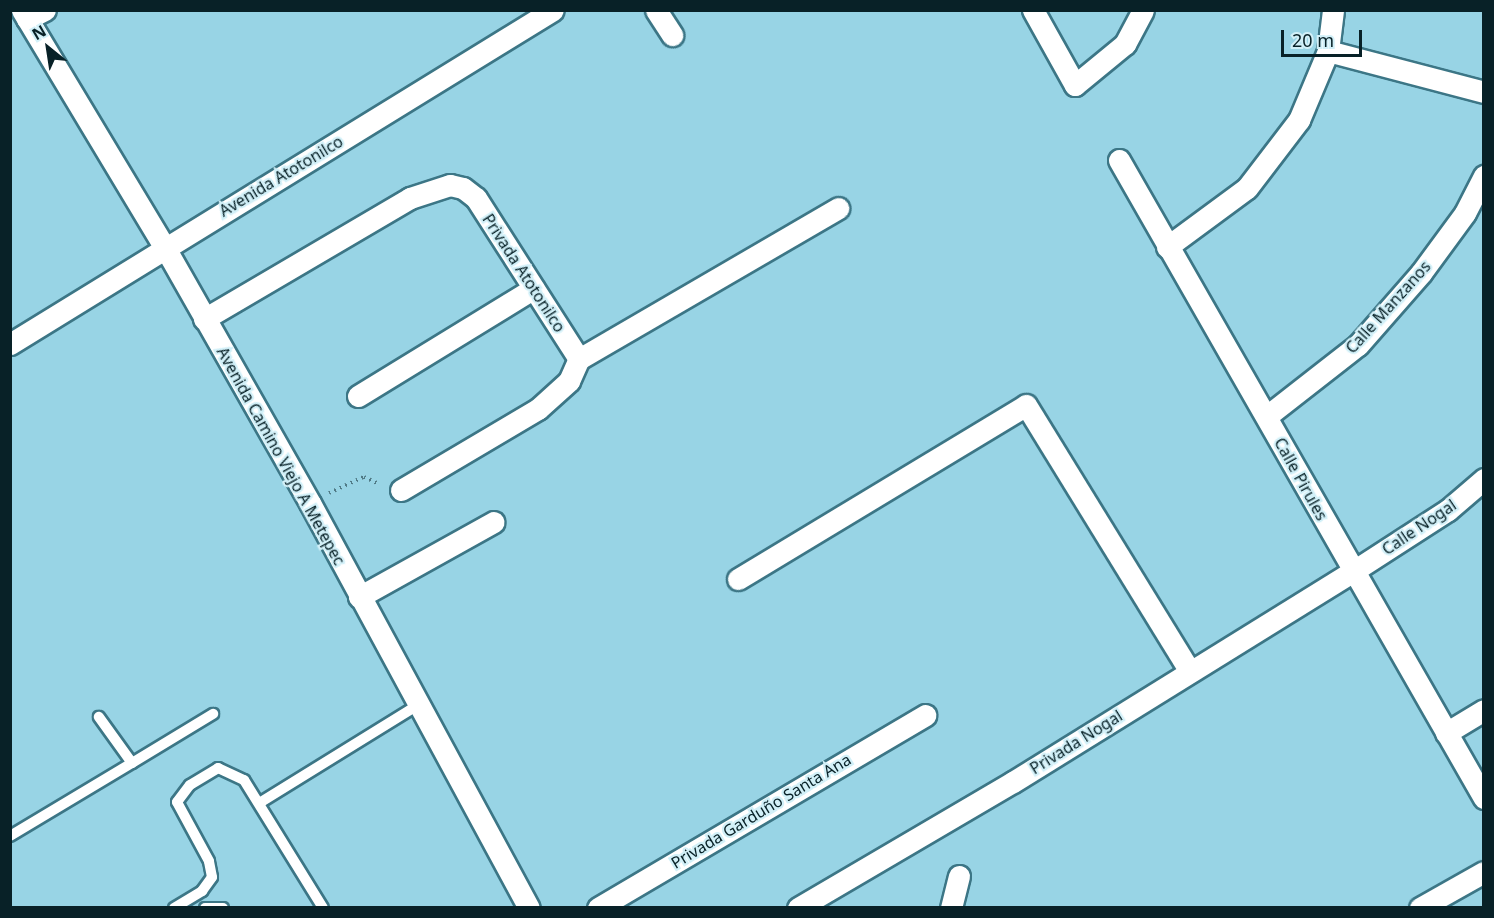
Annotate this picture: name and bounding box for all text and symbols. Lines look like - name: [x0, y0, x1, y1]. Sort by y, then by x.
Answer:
- north arrow: [18, 18, 78, 78]
- scale bar: [1284, 18, 1365, 56]
- text: N: [28, 20, 50, 45]
- text: 20 m: [1292, 28, 1334, 52]
- street label: Avenida Atotonilco: [216, 131, 346, 221]
- street label: Privada Atotonilco: [479, 210, 569, 336]
- street label: Calle Manzanos: [1342, 257, 1434, 357]
- street label: Avenida Camino Viejo A Metepec: [213, 344, 349, 568]
- street label: Calle Pirules: [1270, 434, 1332, 524]
- street label: Calle Nogal: [1378, 495, 1460, 559]
- street label: Privada Nogal: [1026, 706, 1126, 778]
- street label: Privada Garduño Santa Ana: [668, 750, 854, 872]

